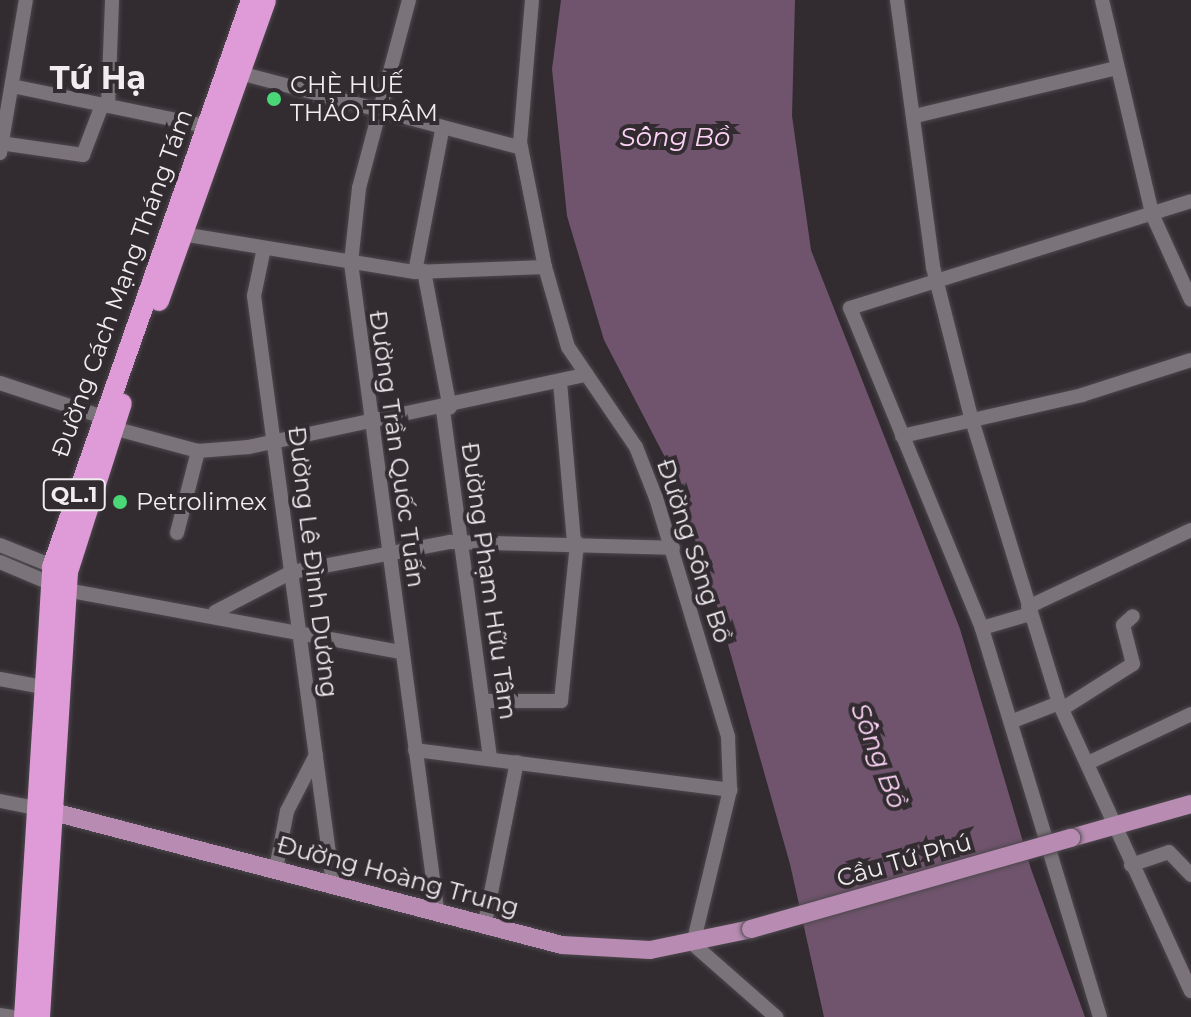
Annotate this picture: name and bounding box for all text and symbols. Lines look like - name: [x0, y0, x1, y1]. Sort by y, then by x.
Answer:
- district label: Tứ Hạ: [50, 59, 146, 97]
- place label: CHÈ HUẾ THẢO TRÂM: [290, 71, 438, 127]
- marker: CHÈ HUẾ THẢO TRÂM: [265, 90, 283, 108]
- street label: Đường Cách Mạng Tháng Tám: [45, 105, 199, 461]
- water label: Sông Bồ: [620, 122, 730, 154]
- street label: Đường Trần Quốc Tuấn: [363, 309, 431, 589]
- street label: Đường Lê Đình Dương: [282, 425, 344, 699]
- street label: Đường Phạm Hữu Tâm: [455, 441, 523, 721]
- street label: Đường Sông Bồ: [651, 455, 737, 647]
- road number: QL.1: [42, 477, 106, 513]
- place label: Petrolimex: [136, 488, 267, 516]
- marker: Petrolimex: [111, 493, 129, 511]
- water label: Sông Bồ: [844, 699, 912, 813]
- street label: Cầu Tứ Phú: [833, 827, 975, 893]
- street label: Đường Hoàng Trung: [274, 830, 522, 922]

